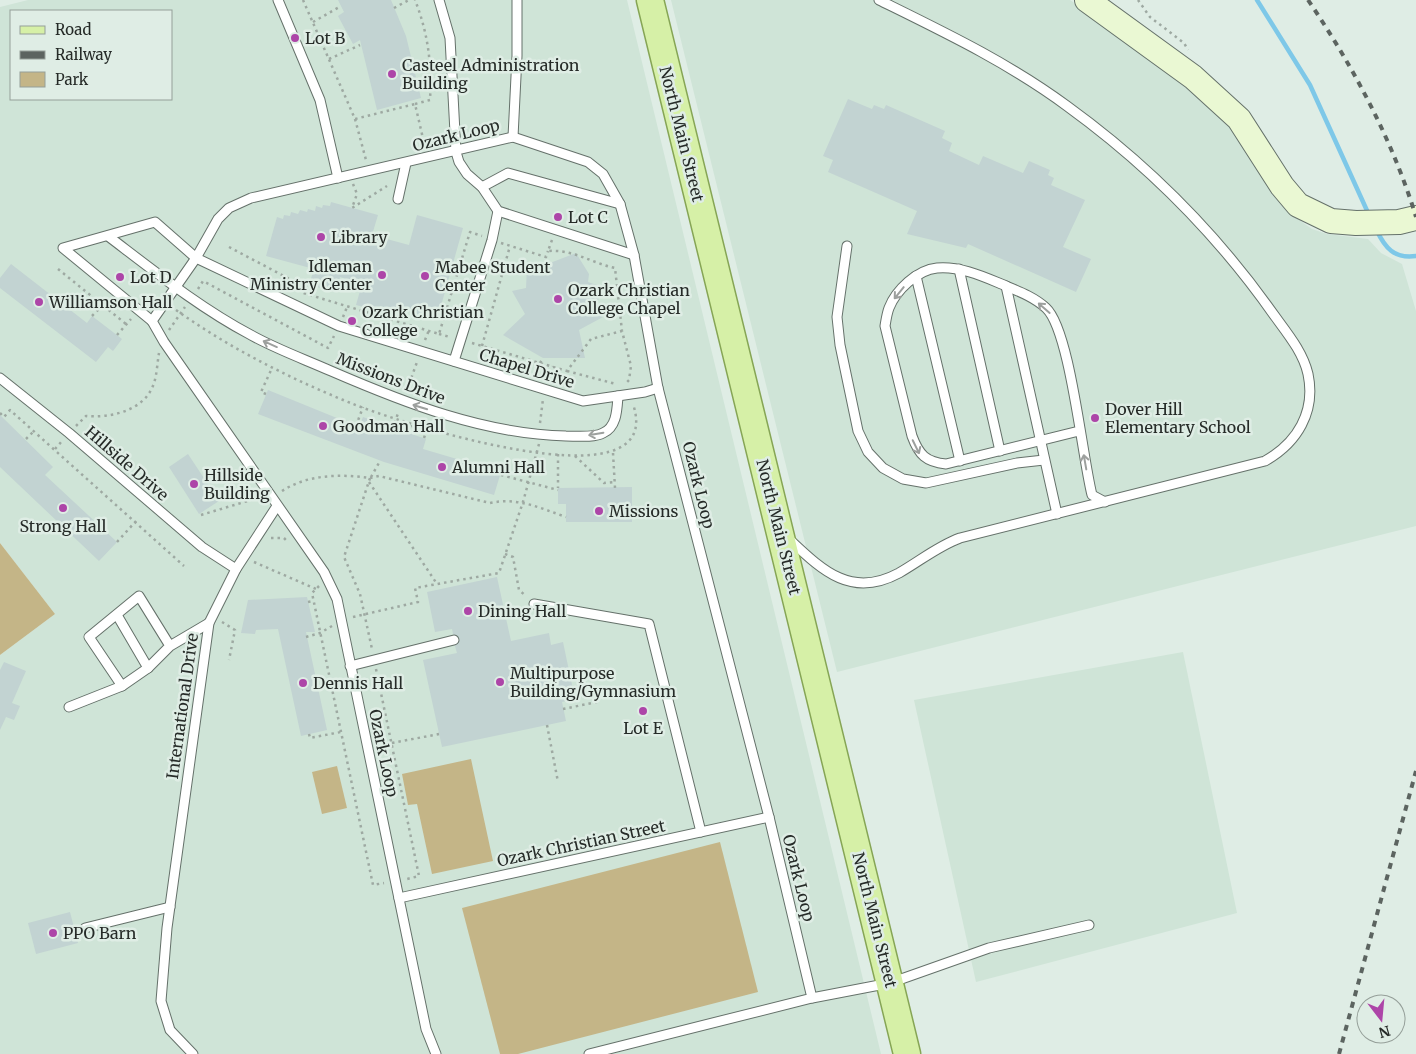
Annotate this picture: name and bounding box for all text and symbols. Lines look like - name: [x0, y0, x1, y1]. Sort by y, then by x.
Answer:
- legend: [10, 10, 172, 100]
- text: Road: [55, 20, 91, 39]
- place label: Lot B: [305, 28, 345, 48]
- marker: Lot B: [289, 32, 301, 44]
- text: Railway: [55, 45, 112, 64]
- place label: Casteel Administration Building: [402, 55, 580, 93]
- street label: North Main Street: [655, 64, 709, 205]
- marker: Casteel Administration Building: [386, 68, 398, 80]
- text: Park: [55, 70, 89, 89]
- street label: Ozark Loop: [410, 114, 502, 155]
- place label: Lot C: [568, 207, 608, 227]
- marker: Lot C: [552, 211, 564, 223]
- place label: Library: [331, 227, 388, 247]
- marker: Library: [315, 231, 327, 243]
- place label: Idleman Ministry Center: [250, 256, 372, 294]
- place label: Mabee Student Center: [435, 257, 551, 295]
- place label: Lot D: [130, 267, 172, 287]
- marker: Idleman Ministry Center: [376, 269, 388, 281]
- marker: Mabee Student Center: [419, 270, 431, 282]
- marker: Lot D: [114, 271, 126, 283]
- place label: Ozark Christian College Chapel: [568, 280, 690, 318]
- one-way arrow: [894, 286, 905, 299]
- place label: Williamson Hall: [48, 292, 173, 312]
- marker: Ozark Christian College Chapel: [552, 293, 564, 305]
- marker: Williamson Hall: [33, 296, 45, 308]
- place label: Ozark Christian College: [362, 302, 484, 340]
- one-way arrow: [1037, 302, 1050, 313]
- marker: Ozark Christian College: [346, 315, 358, 327]
- one-way arrow: [263, 338, 278, 348]
- street label: Chapel Drive: [477, 344, 577, 392]
- street label: Missions Drive: [334, 348, 448, 408]
- place label: Dover Hill Elementary School: [1105, 399, 1251, 437]
- one-way arrow: [412, 401, 428, 411]
- marker: Dover Hill Elementary School: [1089, 412, 1101, 424]
- place label: Goodman Hall: [333, 416, 444, 436]
- marker: Goodman Hall: [317, 420, 329, 432]
- street label: Hillside Drive: [81, 421, 173, 505]
- one-way arrow: [589, 429, 605, 439]
- street label: Ozark Loop: [679, 439, 720, 531]
- one-way arrow: [912, 439, 922, 454]
- one-way arrow: [1079, 454, 1089, 470]
- place label: Alumni Hall: [451, 457, 545, 477]
- street label: North Main Street: [752, 457, 806, 598]
- marker: Alumni Hall: [436, 461, 448, 473]
- place label: Hillside Building: [204, 465, 270, 503]
- marker: Hillside Building: [188, 478, 200, 490]
- place label: Missions: [609, 501, 679, 521]
- marker: Strong Hall: [57, 502, 69, 514]
- marker: Missions: [593, 505, 605, 517]
- place label: Strong Hall: [19, 516, 107, 536]
- place label: Dining Hall: [478, 601, 566, 621]
- marker: Dining Hall: [462, 605, 474, 617]
- street label: International Drive: [162, 632, 202, 780]
- place label: Multipurpose Building/Gymnasium: [510, 663, 676, 701]
- place label: Dennis Hall: [313, 673, 403, 693]
- marker: Multipurpose Building/Gymnasium: [494, 676, 506, 688]
- marker: Dennis Hall: [297, 677, 309, 689]
- marker: Lot E: [637, 705, 649, 717]
- street label: Ozark Loop: [365, 707, 403, 799]
- place label: Lot E: [623, 718, 664, 738]
- street label: Ozark Christian Street: [495, 815, 668, 871]
- street label: Ozark Loop: [779, 832, 820, 924]
- street label: North Main Street: [848, 850, 902, 991]
- place label: PPO Barn: [63, 923, 137, 943]
- marker: PPO Barn: [47, 927, 59, 939]
- north arrow: [1356, 994, 1406, 1044]
- text: N: [1377, 1021, 1392, 1042]

